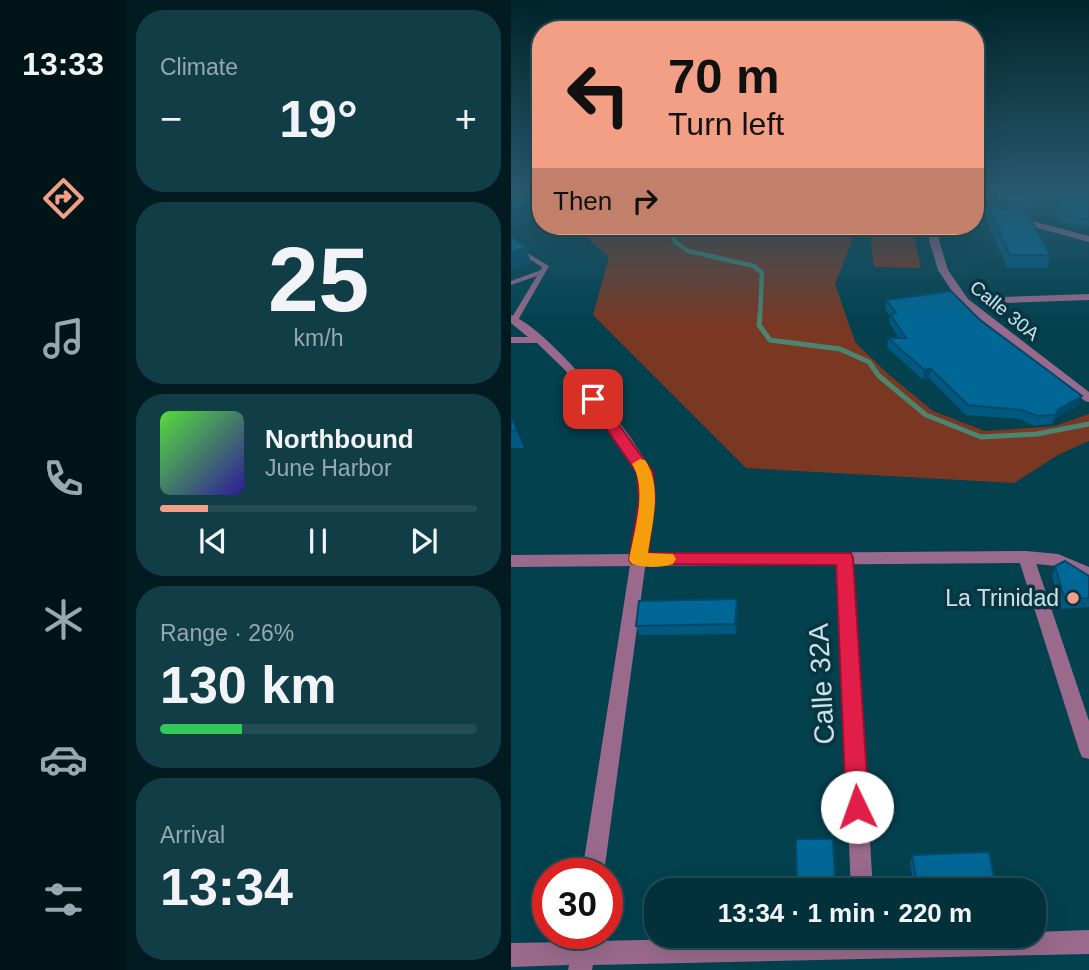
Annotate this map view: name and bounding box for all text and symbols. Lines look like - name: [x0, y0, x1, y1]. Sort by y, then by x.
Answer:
- text: 13:33: [22, 46, 104, 82]
- icon: left: [553, 49, 644, 140]
- text: 70 m: [668, 49, 780, 103]
- text: Climate: [160, 54, 238, 80]
- text: 19°: [279, 90, 358, 148]
- text: −: [160, 98, 182, 140]
- text: +: [455, 98, 477, 140]
- text: Turn left: [668, 106, 784, 142]
- icon: directions: [39, 174, 88, 223]
- icon: right: [626, 182, 664, 220]
- text: Then: [553, 186, 612, 216]
- text: 25: [268, 229, 369, 330]
- street label: Calle 30A: [966, 276, 1044, 345]
- icon: music: [39, 314, 88, 363]
- text: km/h: [294, 325, 343, 351]
- pin: [563, 369, 623, 429]
- icon: arrive: [574, 380, 612, 418]
- text: Northbound: [265, 424, 414, 454]
- icon: phone: [39, 454, 88, 503]
- text: June Harbor: [265, 455, 392, 481]
- icon: previous: [194, 522, 232, 560]
- icon: pause: [299, 522, 337, 560]
- icon: next: [405, 522, 443, 560]
- place label: La Trinidad: [945, 585, 1059, 611]
- marker: La Trinidad: [1065, 590, 1081, 606]
- icon: climate: [39, 595, 88, 644]
- text: Range · 26%: [160, 620, 294, 646]
- street label: Calle 32A: [803, 622, 840, 745]
- text: 130 km: [160, 656, 336, 714]
- icon: car: [39, 735, 88, 784]
- position arrow: [820, 770, 894, 844]
- text: Arrival: [160, 822, 225, 848]
- text: 13:34: [160, 858, 293, 916]
- speed limit sign: 30: [532, 858, 623, 949]
- icon: filters: [39, 875, 88, 924]
- text: 13:34 · 1 min · 220 m: [718, 898, 972, 928]

